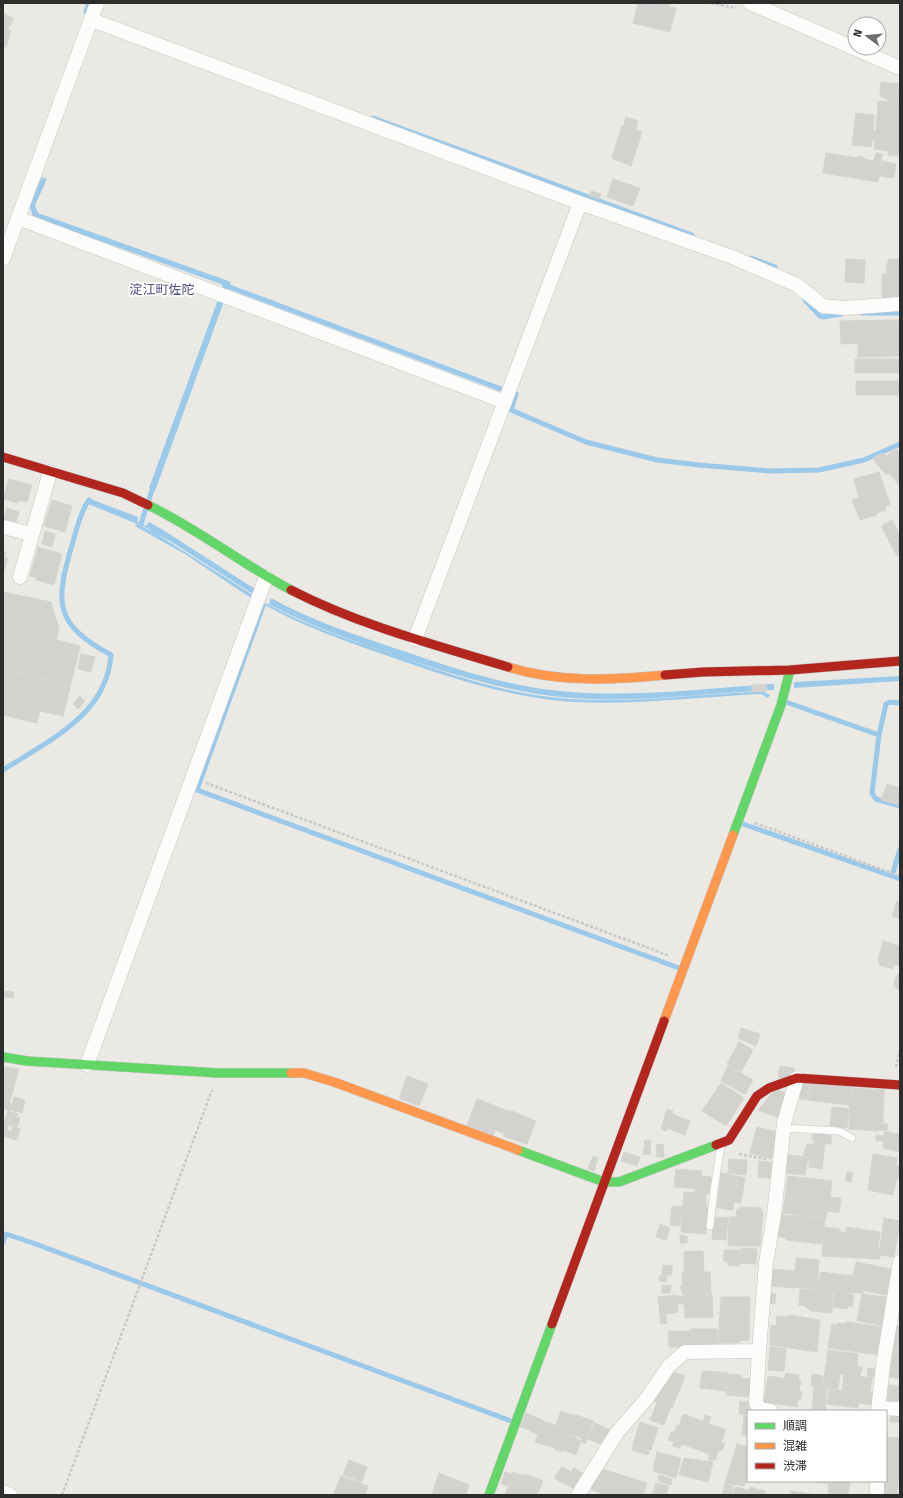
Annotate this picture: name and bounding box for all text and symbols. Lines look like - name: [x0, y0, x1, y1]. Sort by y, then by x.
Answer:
- north arrow: [847, 16, 887, 56]
- text: N: [851, 28, 865, 39]
- district label: 淀江町佐陀: [129, 282, 195, 297]
- legend: [747, 1410, 887, 1482]
- text: 順調: [783, 1419, 807, 1433]
- text: 混雑: [783, 1439, 807, 1453]
- text: 渋滞: [783, 1459, 807, 1473]

